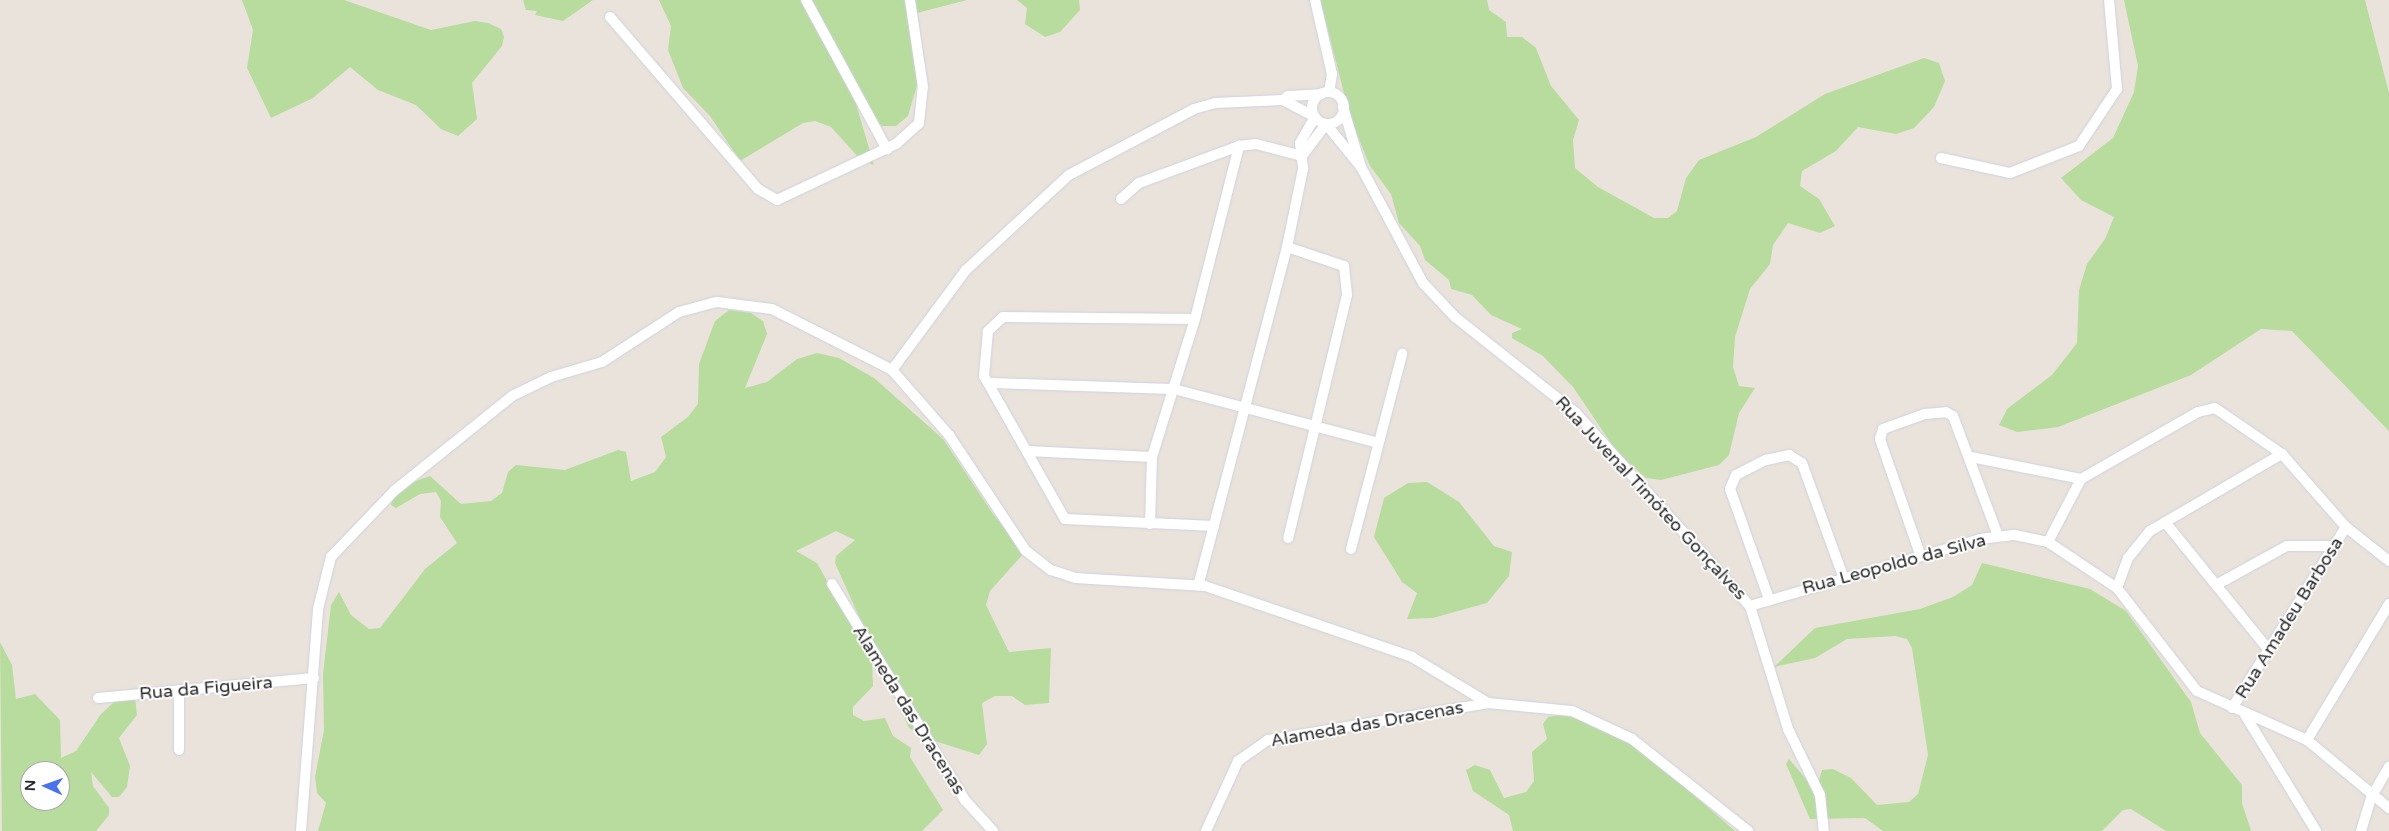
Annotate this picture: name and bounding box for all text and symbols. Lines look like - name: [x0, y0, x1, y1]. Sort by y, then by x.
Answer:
- street label: Rua Juvenal Timóteo Gonçalves: [1551, 392, 1751, 604]
- street label: Rua Leopoldo da Silva: [1800, 529, 1988, 599]
- street label: Rua Amadeu Barbosa: [2230, 533, 2348, 703]
- street label: Alameda das Dracenas: [848, 621, 970, 799]
- street label: Rua da Figueira: [138, 671, 274, 705]
- street label: Alameda das Dracenas: [1269, 696, 1465, 752]
- north arrow: [20, 761, 70, 811]
- text: N: [22, 780, 39, 791]

